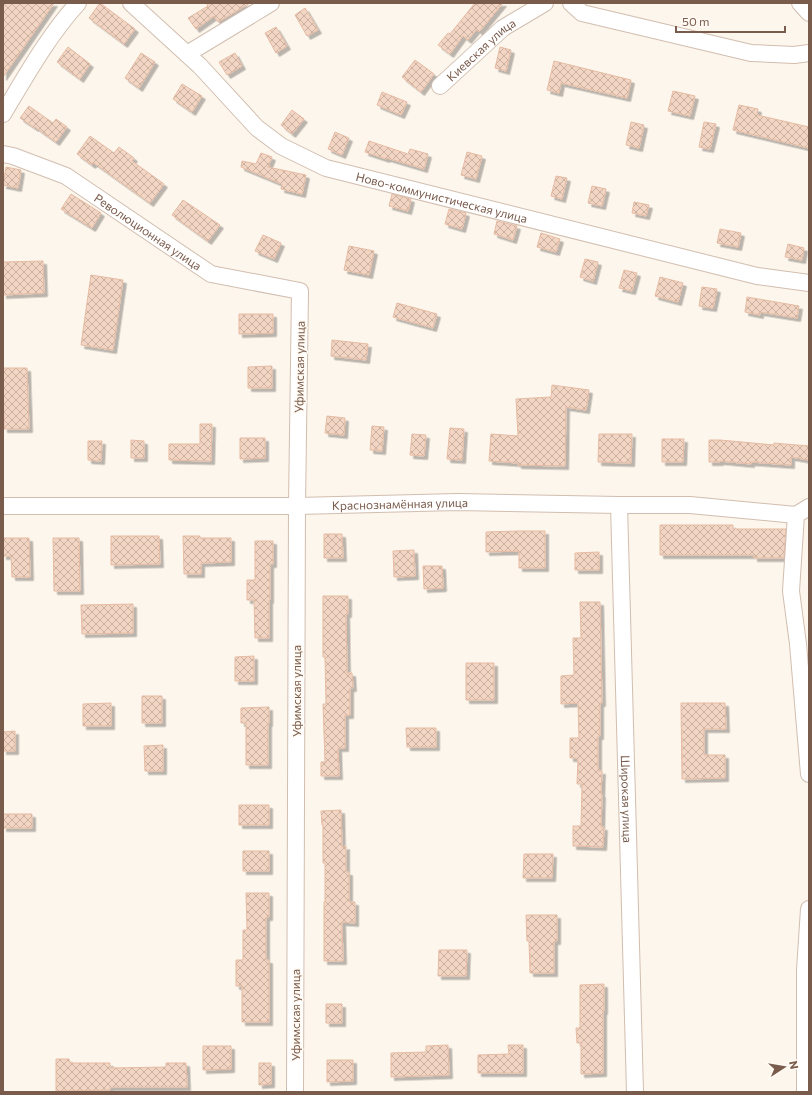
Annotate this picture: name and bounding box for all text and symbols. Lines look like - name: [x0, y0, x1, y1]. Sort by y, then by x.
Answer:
- scale bar: [676, 8, 785, 34]
- text: 50 m: [682, 14, 710, 28]
- street label: Киевская улица: [443, 15, 518, 84]
- street label: Ново-коммунистическая улица: [354, 169, 529, 225]
- street label: Революционная улица: [92, 190, 204, 273]
- street label: Уфимская улица: [291, 321, 307, 413]
- street label: Краснознамённая улица: [332, 495, 468, 512]
- street label: Уфимская улица: [289, 645, 303, 737]
- street label: Широкая улица: [619, 755, 635, 843]
- street label: Уфимская улица: [288, 969, 302, 1061]
- north arrow: [764, 1047, 804, 1087]
- text: N: [787, 1059, 801, 1070]

